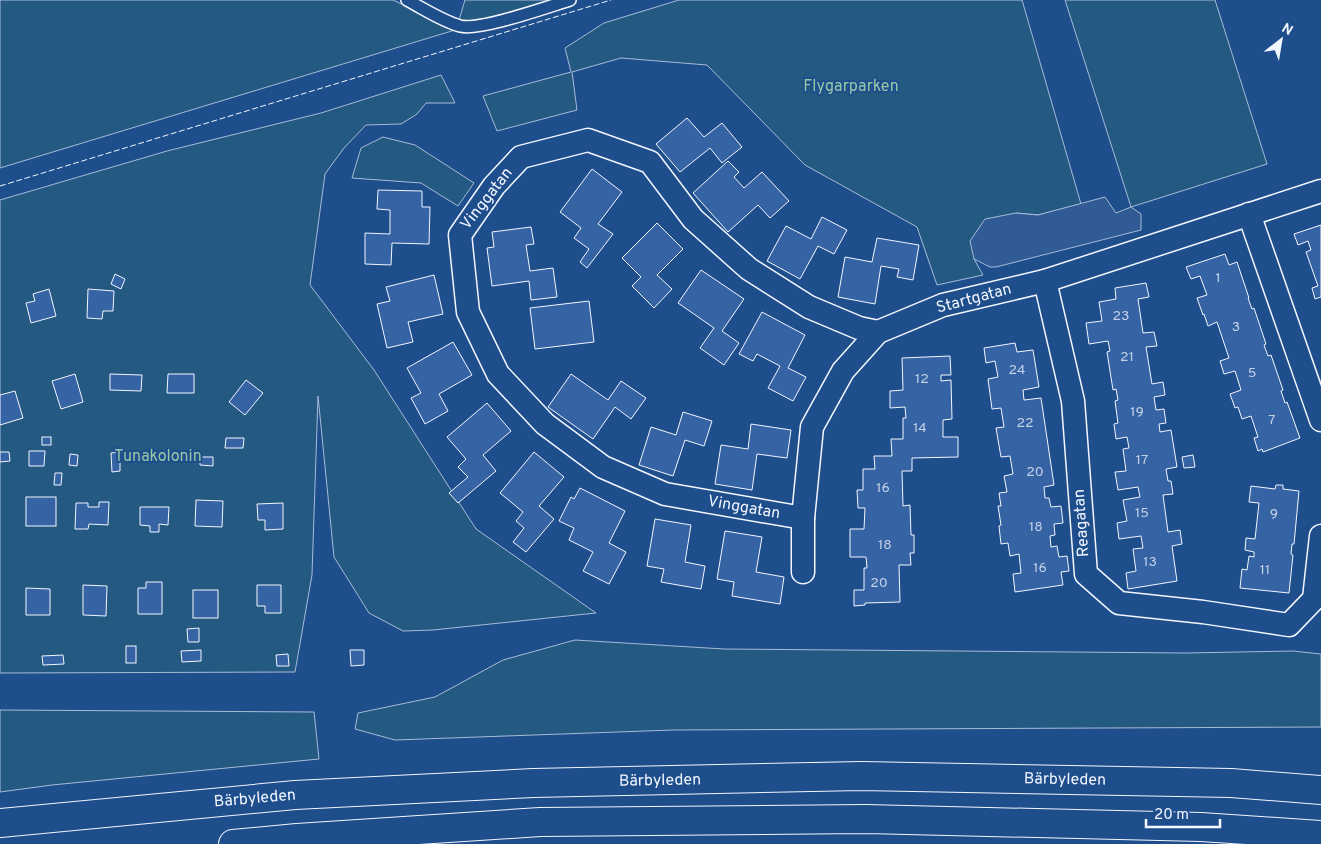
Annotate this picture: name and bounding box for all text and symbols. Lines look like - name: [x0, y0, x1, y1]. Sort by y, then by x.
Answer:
- north arrow: [1256, 15, 1306, 65]
- text: N: [1278, 20, 1296, 40]
- park label: Flygarparken: [803, 77, 899, 97]
- street label: Vinggatan: [456, 164, 518, 234]
- house number: 1: [1215, 270, 1221, 287]
- street label: Startgatan: [934, 279, 1014, 319]
- house number: 23: [1113, 308, 1130, 325]
- house number: 3: [1232, 319, 1240, 336]
- house number: 21: [1120, 349, 1134, 366]
- house number: 24: [1008, 362, 1026, 379]
- house number: 5: [1248, 365, 1256, 382]
- house number: 12: [915, 371, 929, 388]
- house number: 19: [1130, 404, 1144, 421]
- house number: 7: [1268, 412, 1276, 429]
- house number: 22: [1016, 415, 1034, 432]
- house number: 14: [913, 420, 927, 437]
- park label: Tunakolonin: [114, 447, 202, 467]
- house number: 17: [1136, 452, 1148, 469]
- house number: 20: [1026, 464, 1044, 481]
- house number: 16: [876, 480, 890, 497]
- street label: Reagatan: [1070, 488, 1094, 558]
- street label: Vinggatan: [706, 492, 782, 524]
- house number: 15: [1135, 505, 1149, 522]
- house number: 9: [1270, 506, 1278, 523]
- house number: 18: [1029, 519, 1043, 536]
- house number: 18: [878, 537, 892, 554]
- house number: 13: [1143, 554, 1157, 571]
- house number: 16: [1033, 560, 1047, 577]
- house number: 11: [1260, 562, 1270, 579]
- house number: 20: [870, 575, 888, 592]
- street label: Bärbyleden: [1024, 769, 1106, 791]
- street label: Bärbyleden: [619, 770, 701, 792]
- street label: Bärbyleden: [213, 785, 297, 813]
- scale bar: [1146, 796, 1220, 828]
- text: 20 m: [1154, 806, 1189, 825]

